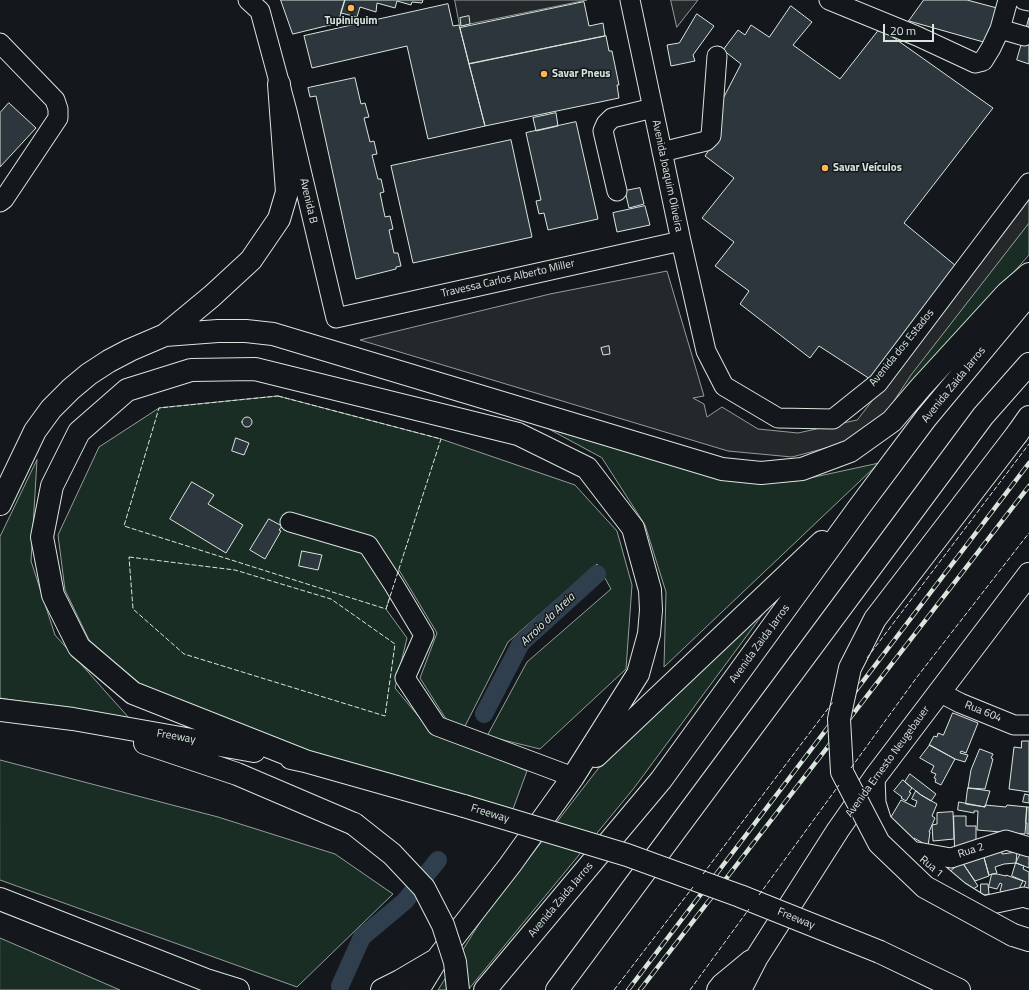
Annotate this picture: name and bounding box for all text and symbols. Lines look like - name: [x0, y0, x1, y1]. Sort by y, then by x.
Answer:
- marker: Tupiniquim: [346, 3, 356, 13]
- place label: Tupiniquim: [324, 14, 378, 28]
- scale bar: [885, 16, 936, 42]
- text: 20 m: [890, 21, 916, 40]
- place label: Savar Pneus: [552, 67, 611, 81]
- marker: Savar Pneus: [539, 69, 549, 79]
- street label: Avenida Joaquim Oliveira: [649, 119, 685, 233]
- place label: Savar Veículos: [833, 161, 902, 175]
- marker: Savar Veículos: [820, 163, 830, 173]
- street label: Avenida B: [296, 177, 320, 225]
- street label: Travessa Carlos Alberto Miller: [440, 257, 576, 301]
- street label: Avenida dos Estados: [867, 307, 937, 389]
- street label: Avenida Zaida Jarros: [919, 344, 989, 426]
- water label: Arroio da Areia: [518, 591, 578, 649]
- street label: Avenida Zaida Jarros: [727, 602, 793, 686]
- street label: Rua 604: [962, 699, 1004, 725]
- street label: Avenida Ernesto Neugebauer: [843, 704, 933, 820]
- street label: Freeway: [155, 727, 197, 747]
- street label: Freeway: [469, 802, 511, 826]
- street label: Rua 2: [956, 841, 986, 861]
- street label: Rua 1: [917, 853, 945, 881]
- street label: Avenida Zaida Jarros: [526, 860, 596, 940]
- street label: Freeway: [775, 906, 817, 932]

